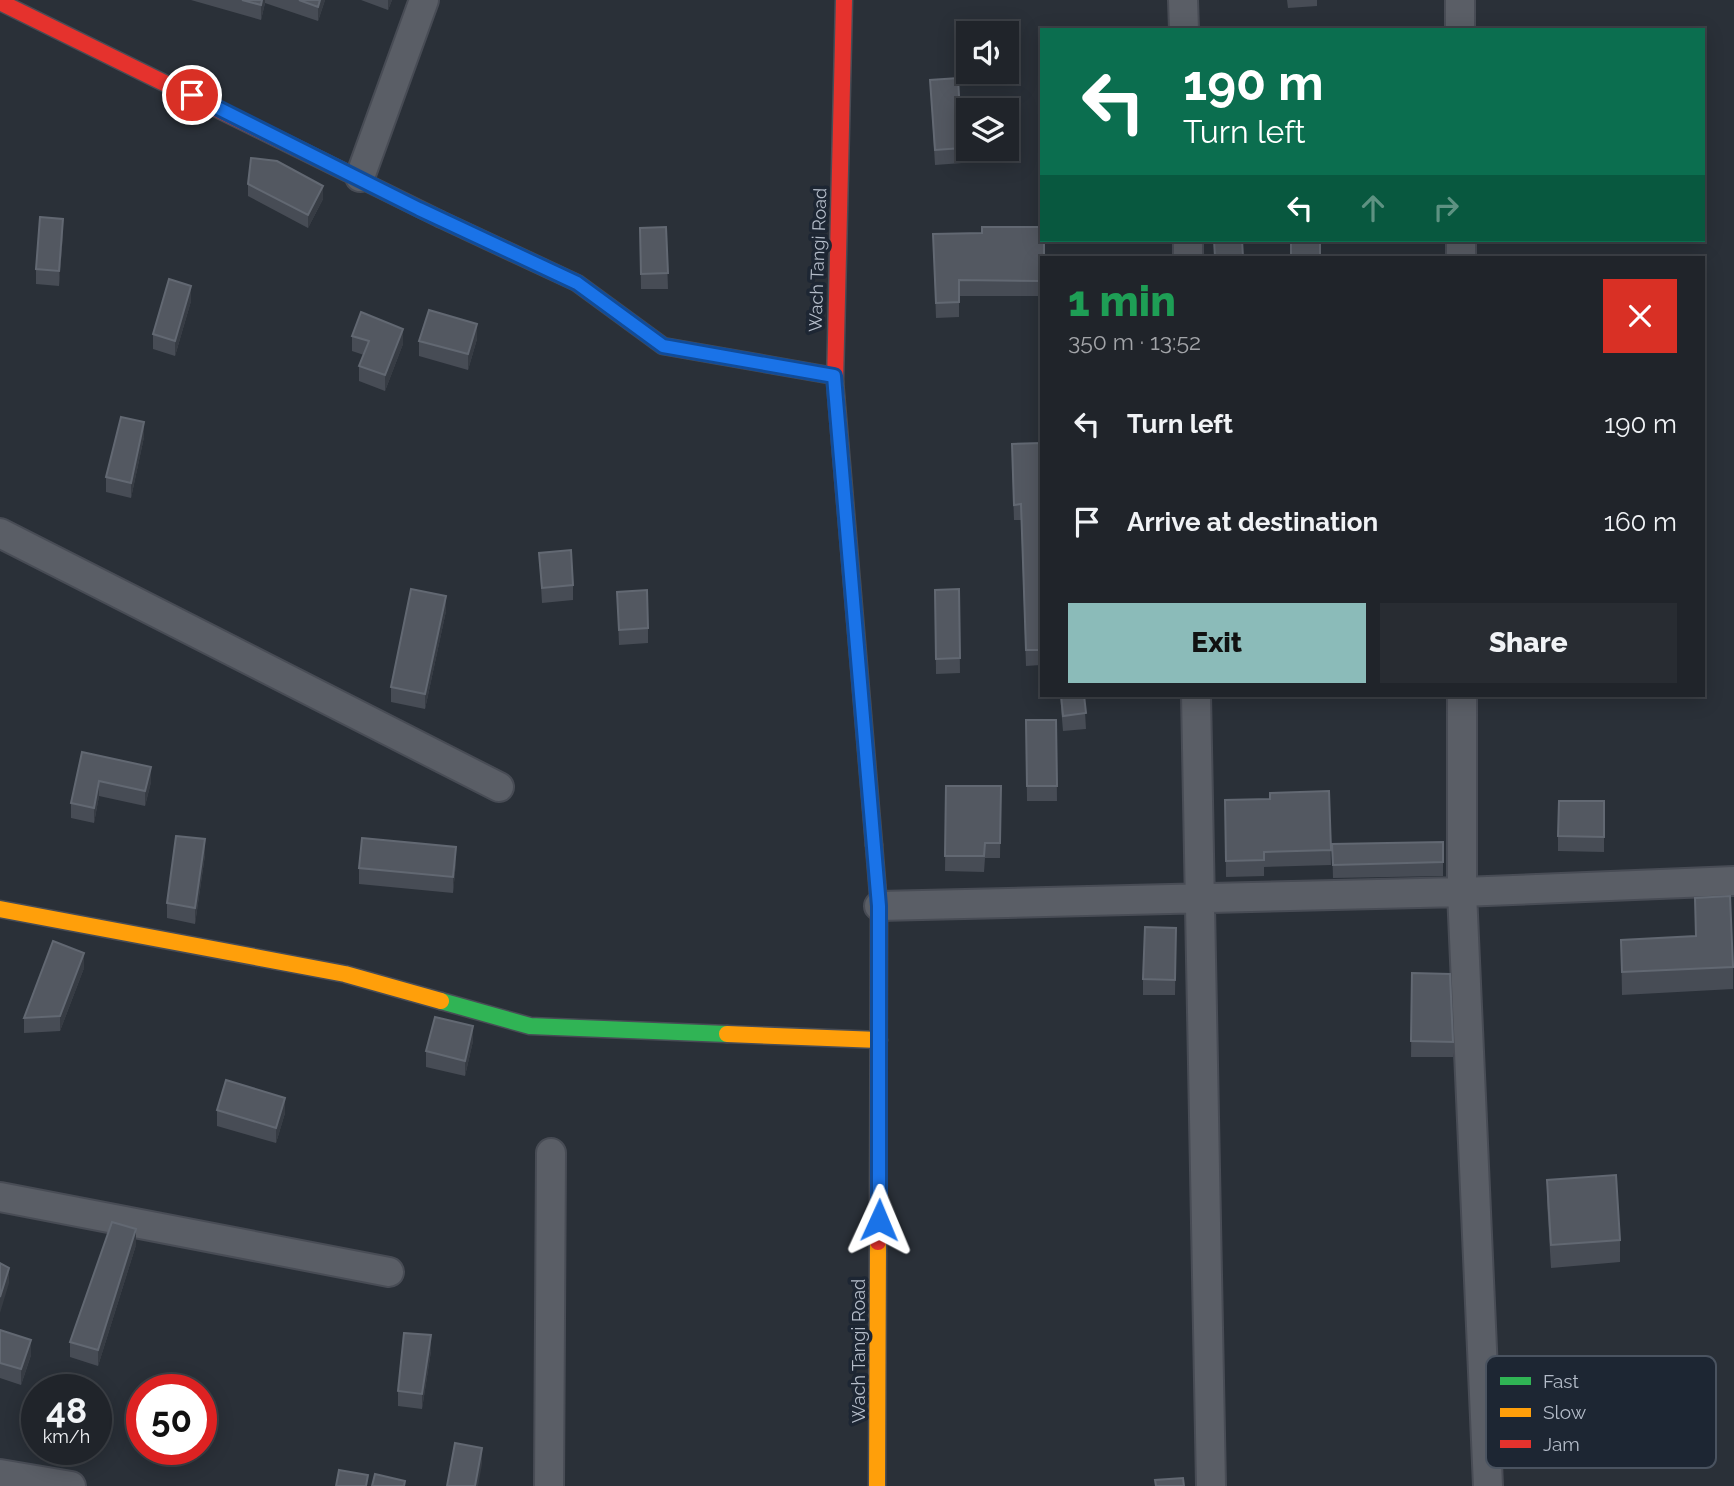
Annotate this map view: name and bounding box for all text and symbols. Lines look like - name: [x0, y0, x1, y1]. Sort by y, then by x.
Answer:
- map controls: [956, 21, 1019, 161]
- button: sound: [956, 21, 1019, 84]
- text: 190 m: [1183, 54, 1324, 111]
- icon: left: [1068, 56, 1159, 147]
- pin: [162, 65, 222, 125]
- icon: arrive: [173, 76, 211, 114]
- button: layers: [956, 98, 1019, 161]
- text: Turn left: [1183, 113, 1305, 150]
- street label: Wach Tangi Road: [804, 187, 831, 332]
- icon: left: [1281, 189, 1319, 227]
- icon: ahead: [1354, 189, 1392, 227]
- icon: right: [1427, 189, 1465, 227]
- text: 1 min: [1068, 277, 1176, 326]
- button: close: [1603, 279, 1677, 353]
- text: 350 m · 13:52: [1068, 328, 1201, 355]
- icon: left: [1068, 405, 1106, 443]
- text: Turn left: [1127, 409, 1233, 439]
- text: 190 m: [1604, 409, 1677, 439]
- icon: arrive: [1068, 503, 1106, 541]
- text: Arrive at destination: [1127, 507, 1378, 537]
- text: 160 m: [1604, 507, 1677, 537]
- button: Exit: [1068, 603, 1366, 683]
- button: Share: [1380, 603, 1677, 683]
- position arrow: [842, 1183, 916, 1257]
- street label: Wach Tangi Road: [848, 1279, 869, 1423]
- legend: [1486, 1356, 1716, 1468]
- text: Fast: [1543, 1370, 1579, 1392]
- speed limit sign: 50: [126, 1374, 217, 1465]
- text: 48: [46, 1390, 87, 1431]
- text: Slow: [1543, 1401, 1587, 1423]
- text: km/h: [43, 1426, 90, 1447]
- text: Jam: [1543, 1433, 1580, 1455]

